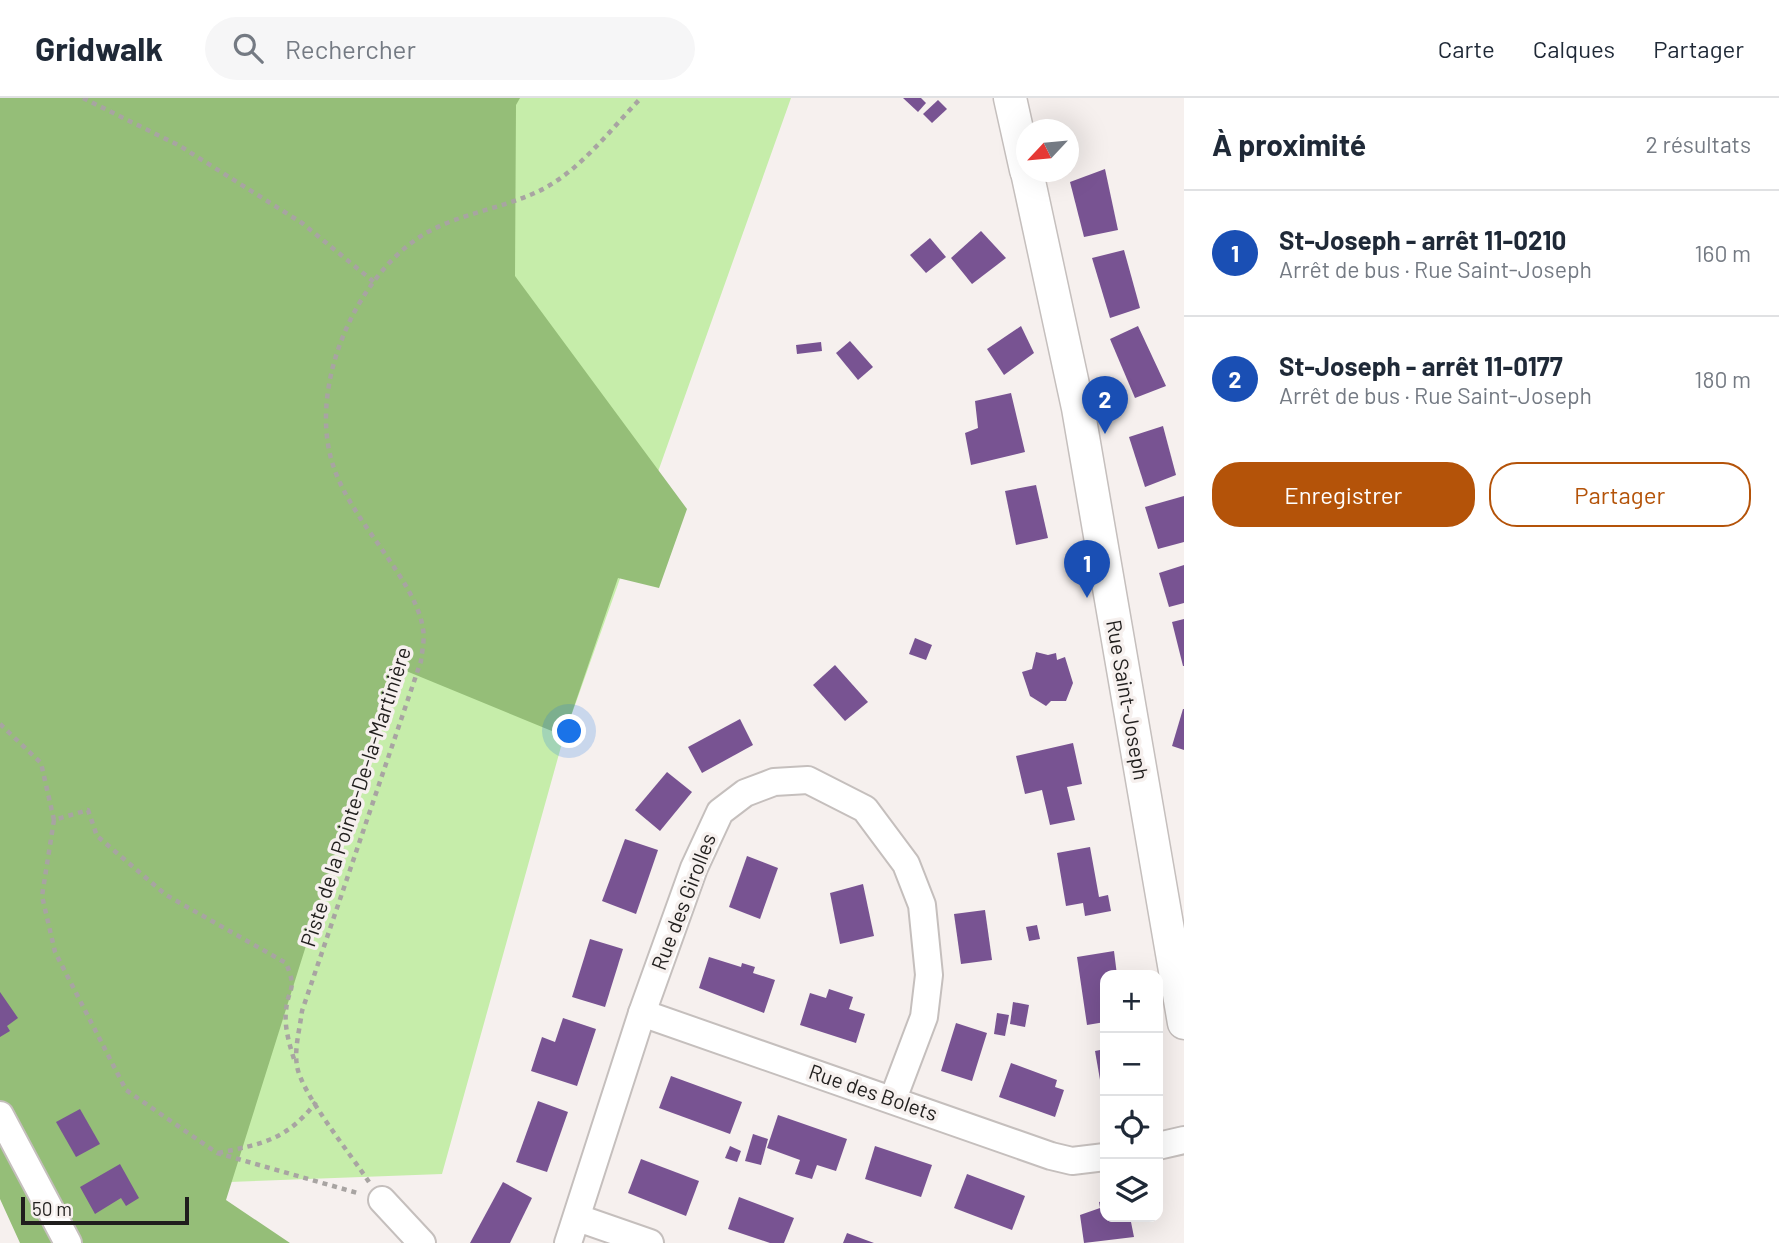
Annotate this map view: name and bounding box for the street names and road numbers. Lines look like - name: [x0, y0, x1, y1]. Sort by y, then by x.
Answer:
- street label: Rue Saint-Joseph: [1102, 618, 1155, 782]
- street label: Piste de la Pointe-De-la-Martinière: [294, 643, 415, 950]
- street label: Rue des Girolles: [645, 830, 720, 973]
- street label: Rue des Bolets: [806, 1058, 941, 1125]

